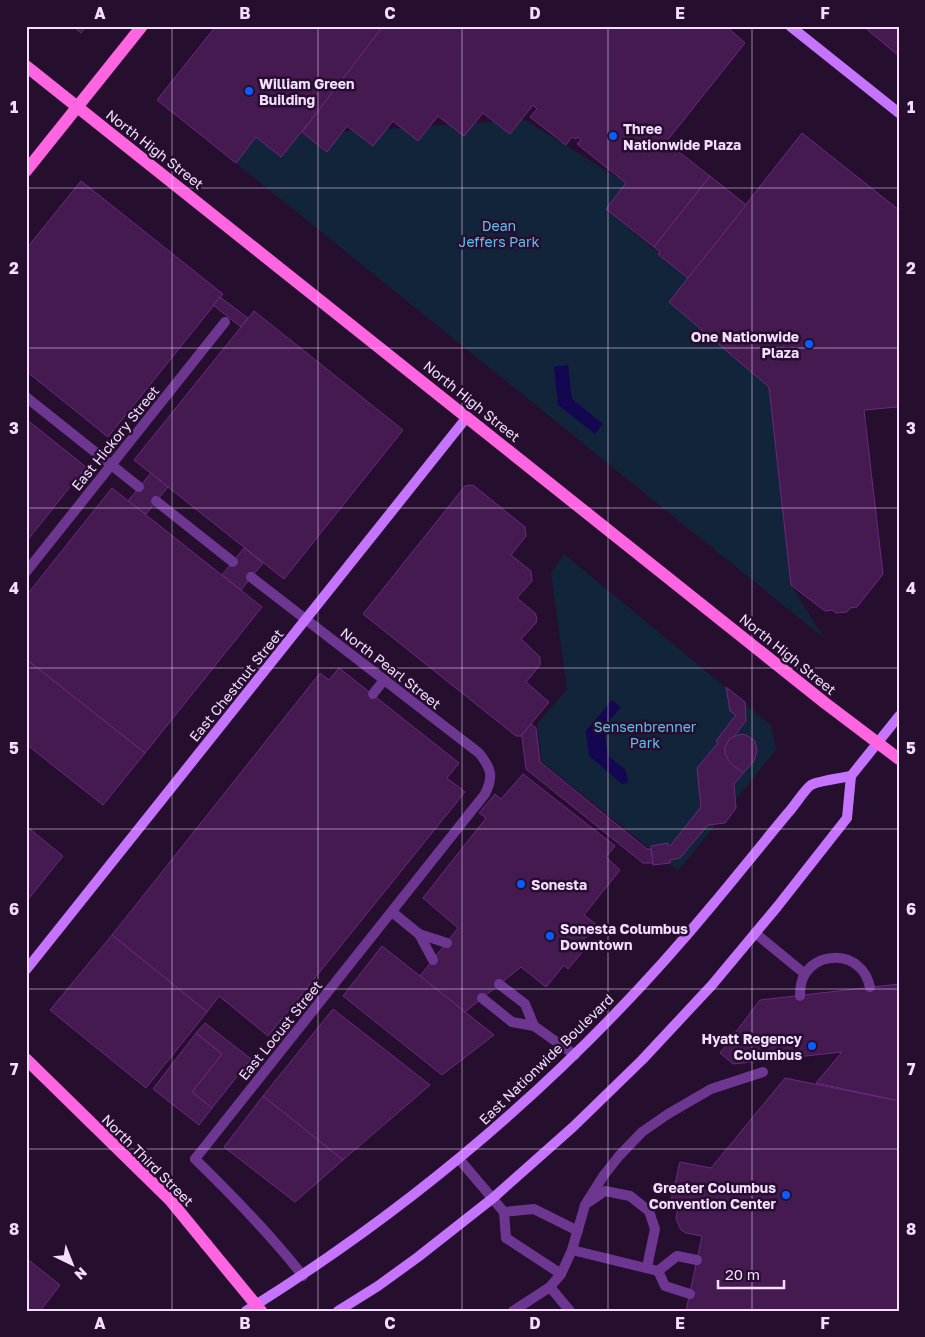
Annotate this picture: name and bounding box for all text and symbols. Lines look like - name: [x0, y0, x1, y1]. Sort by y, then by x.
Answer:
- text: A: [94, 3, 106, 23]
- text: B: [239, 3, 251, 23]
- text: C: [384, 3, 396, 23]
- text: D: [529, 3, 541, 23]
- text: E: [675, 3, 685, 23]
- text: F: [820, 3, 830, 23]
- place label: William Green Building: [259, 75, 354, 108]
- marker: William Green Building: [243, 85, 255, 97]
- text: 1: [10, 97, 18, 117]
- text: 1: [907, 97, 915, 117]
- street label: North High Street: [103, 106, 207, 192]
- place label: Three Nationwide Plaza: [623, 120, 741, 153]
- marker: Three Nationwide Plaza: [607, 130, 619, 142]
- park label: Dean Jeffers Park: [459, 217, 539, 250]
- text: 2: [9, 258, 19, 278]
- text: 2: [906, 258, 916, 278]
- place label: One Nationwide Plaza: [691, 328, 799, 361]
- marker: One Nationwide Plaza: [803, 338, 815, 350]
- street label: North High Street: [420, 357, 524, 445]
- street label: East Hickory Street: [68, 382, 162, 494]
- text: 3: [9, 418, 19, 438]
- text: 3: [906, 418, 916, 438]
- text: 4: [9, 578, 19, 598]
- text: 4: [906, 578, 916, 598]
- street label: North High Street: [736, 610, 840, 698]
- street label: North Pearl Street: [338, 624, 444, 712]
- street label: East Chestnut Street: [185, 625, 287, 745]
- park label: Sensenbrenner Park: [594, 718, 697, 751]
- text: 5: [9, 738, 19, 758]
- text: 5: [906, 738, 916, 758]
- place label: Sonesta: [531, 876, 587, 893]
- marker: Sonesta: [515, 878, 527, 890]
- text: 6: [9, 899, 19, 919]
- text: 6: [906, 899, 916, 919]
- place label: Sonesta Columbus Downtown: [560, 920, 688, 953]
- marker: Sonesta Columbus Downtown: [544, 930, 556, 942]
- street label: East Locust Street: [235, 977, 325, 1083]
- street label: East Nationwide Boulevard: [475, 990, 617, 1128]
- place label: Hyatt Regency Columbus: [701, 1030, 803, 1063]
- marker: Hyatt Regency Columbus: [806, 1040, 818, 1052]
- text: 7: [10, 1059, 19, 1079]
- text: 7: [907, 1059, 916, 1079]
- street label: North Third Street: [99, 1111, 197, 1209]
- place label: Greater Columbus Convention Center: [649, 1179, 777, 1212]
- marker: Greater Columbus Convention Center: [780, 1189, 792, 1201]
- text: 8: [9, 1219, 19, 1239]
- text: 8: [906, 1219, 916, 1239]
- north arrow: [48, 1240, 98, 1290]
- scale bar: [718, 1257, 784, 1289]
- text: N: [72, 1264, 91, 1284]
- text: 20 m: [725, 1265, 760, 1283]
- text: A: [94, 1313, 106, 1333]
- text: B: [239, 1313, 251, 1333]
- text: C: [384, 1313, 396, 1333]
- text: D: [529, 1313, 541, 1333]
- text: E: [675, 1313, 685, 1333]
- text: F: [820, 1313, 830, 1333]

